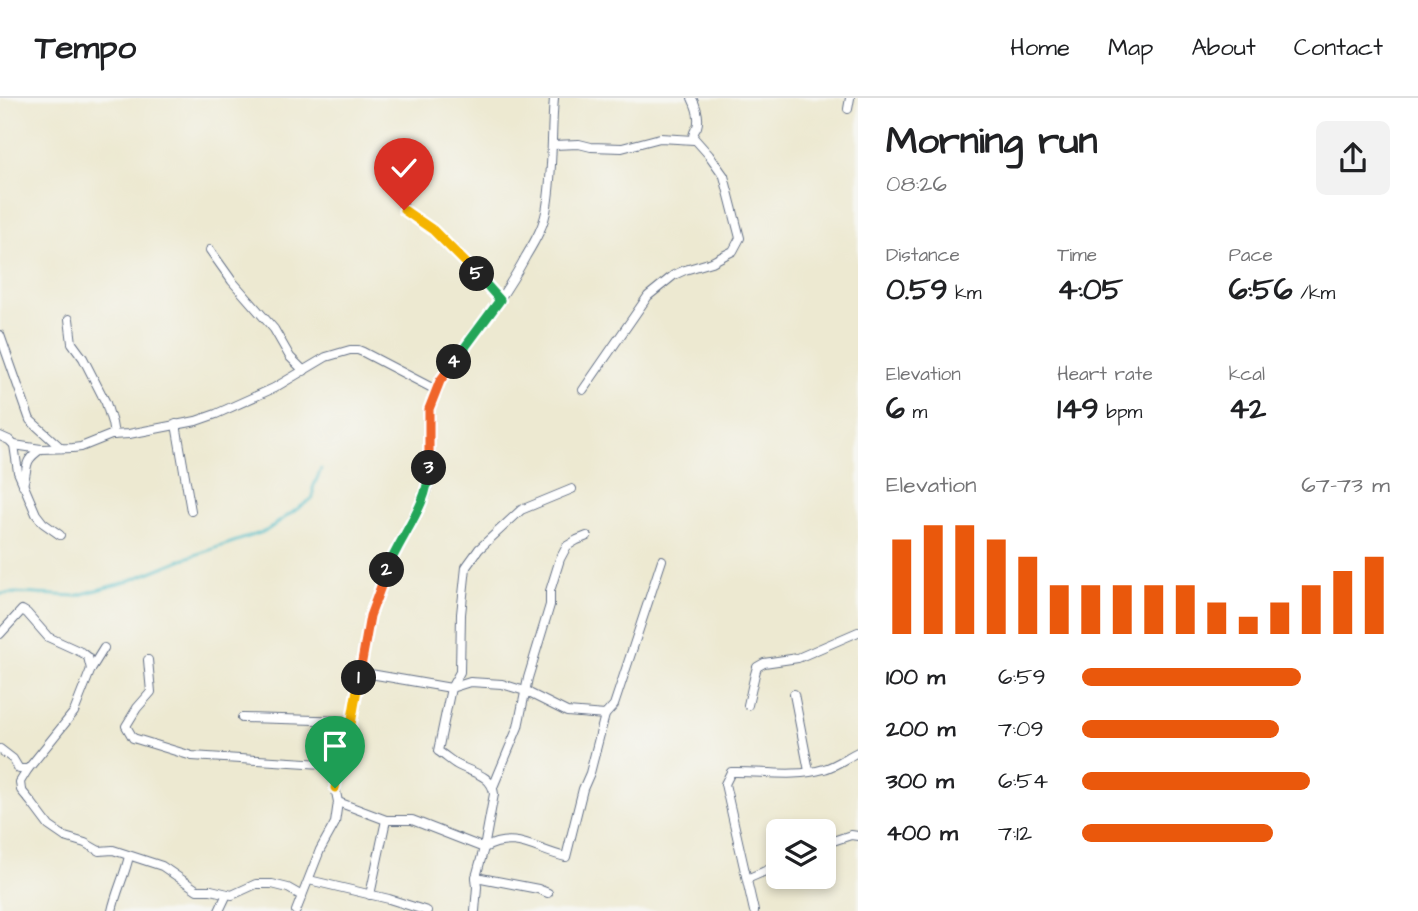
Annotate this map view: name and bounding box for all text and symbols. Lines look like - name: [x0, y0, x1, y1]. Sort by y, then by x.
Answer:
- text: Tempo: [35, 25, 136, 71]
- text: Home: [1010, 31, 1070, 65]
- text: Map: [1108, 31, 1153, 65]
- text: About: [1191, 31, 1256, 65]
- text: Contact: [1294, 31, 1383, 65]
- text: Morning run: [886, 116, 1098, 168]
- button: share: [1316, 121, 1390, 195]
- pin: [374, 138, 434, 210]
- icon: check: [385, 149, 423, 187]
- text: 08:26: [886, 168, 947, 200]
- text: Distance: [886, 242, 960, 269]
- text: Time: [1057, 242, 1097, 269]
- text: Pace: [1229, 242, 1273, 269]
- pin: 5: [460, 256, 494, 292]
- text: 5: [470, 260, 483, 287]
- text: 0.59: [886, 269, 947, 311]
- text: 4:05: [1057, 269, 1123, 311]
- text: 6:56: [1229, 269, 1293, 311]
- text: km: [947, 280, 982, 307]
- text: /km: [1293, 280, 1335, 307]
- pin: 4: [436, 344, 472, 380]
- text: 4: [447, 348, 460, 375]
- text: Elevation: [886, 361, 961, 388]
- text: Heart rate: [1057, 361, 1153, 388]
- text: kcal: [1229, 361, 1265, 388]
- text: 6: [886, 388, 905, 430]
- text: 149: [1057, 388, 1099, 430]
- text: 42: [1229, 388, 1266, 430]
- text: m: [905, 399, 927, 426]
- text: bpm: [1099, 399, 1142, 426]
- pin: 3: [412, 450, 446, 486]
- text: 3: [424, 454, 433, 481]
- text: Elevation: [886, 469, 977, 501]
- text: 67–73 m: [1301, 469, 1390, 501]
- pin: 2: [370, 552, 404, 588]
- text: 2: [381, 556, 392, 583]
- pin: 1: [342, 660, 376, 696]
- text: 100 m: [886, 661, 945, 693]
- text: 6:59: [998, 661, 1046, 693]
- text: 1: [357, 664, 360, 691]
- text: 200 m: [886, 713, 955, 745]
- text: 7:09: [998, 713, 1044, 745]
- pin: [305, 716, 365, 788]
- icon: arrive: [316, 727, 354, 765]
- text: 300 m: [886, 765, 954, 797]
- text: 6:54: [998, 765, 1048, 797]
- text: 400 m: [886, 817, 958, 849]
- text: 7:12: [998, 817, 1032, 849]
- map controls: [766, 819, 836, 889]
- button: layers: [766, 819, 836, 889]

